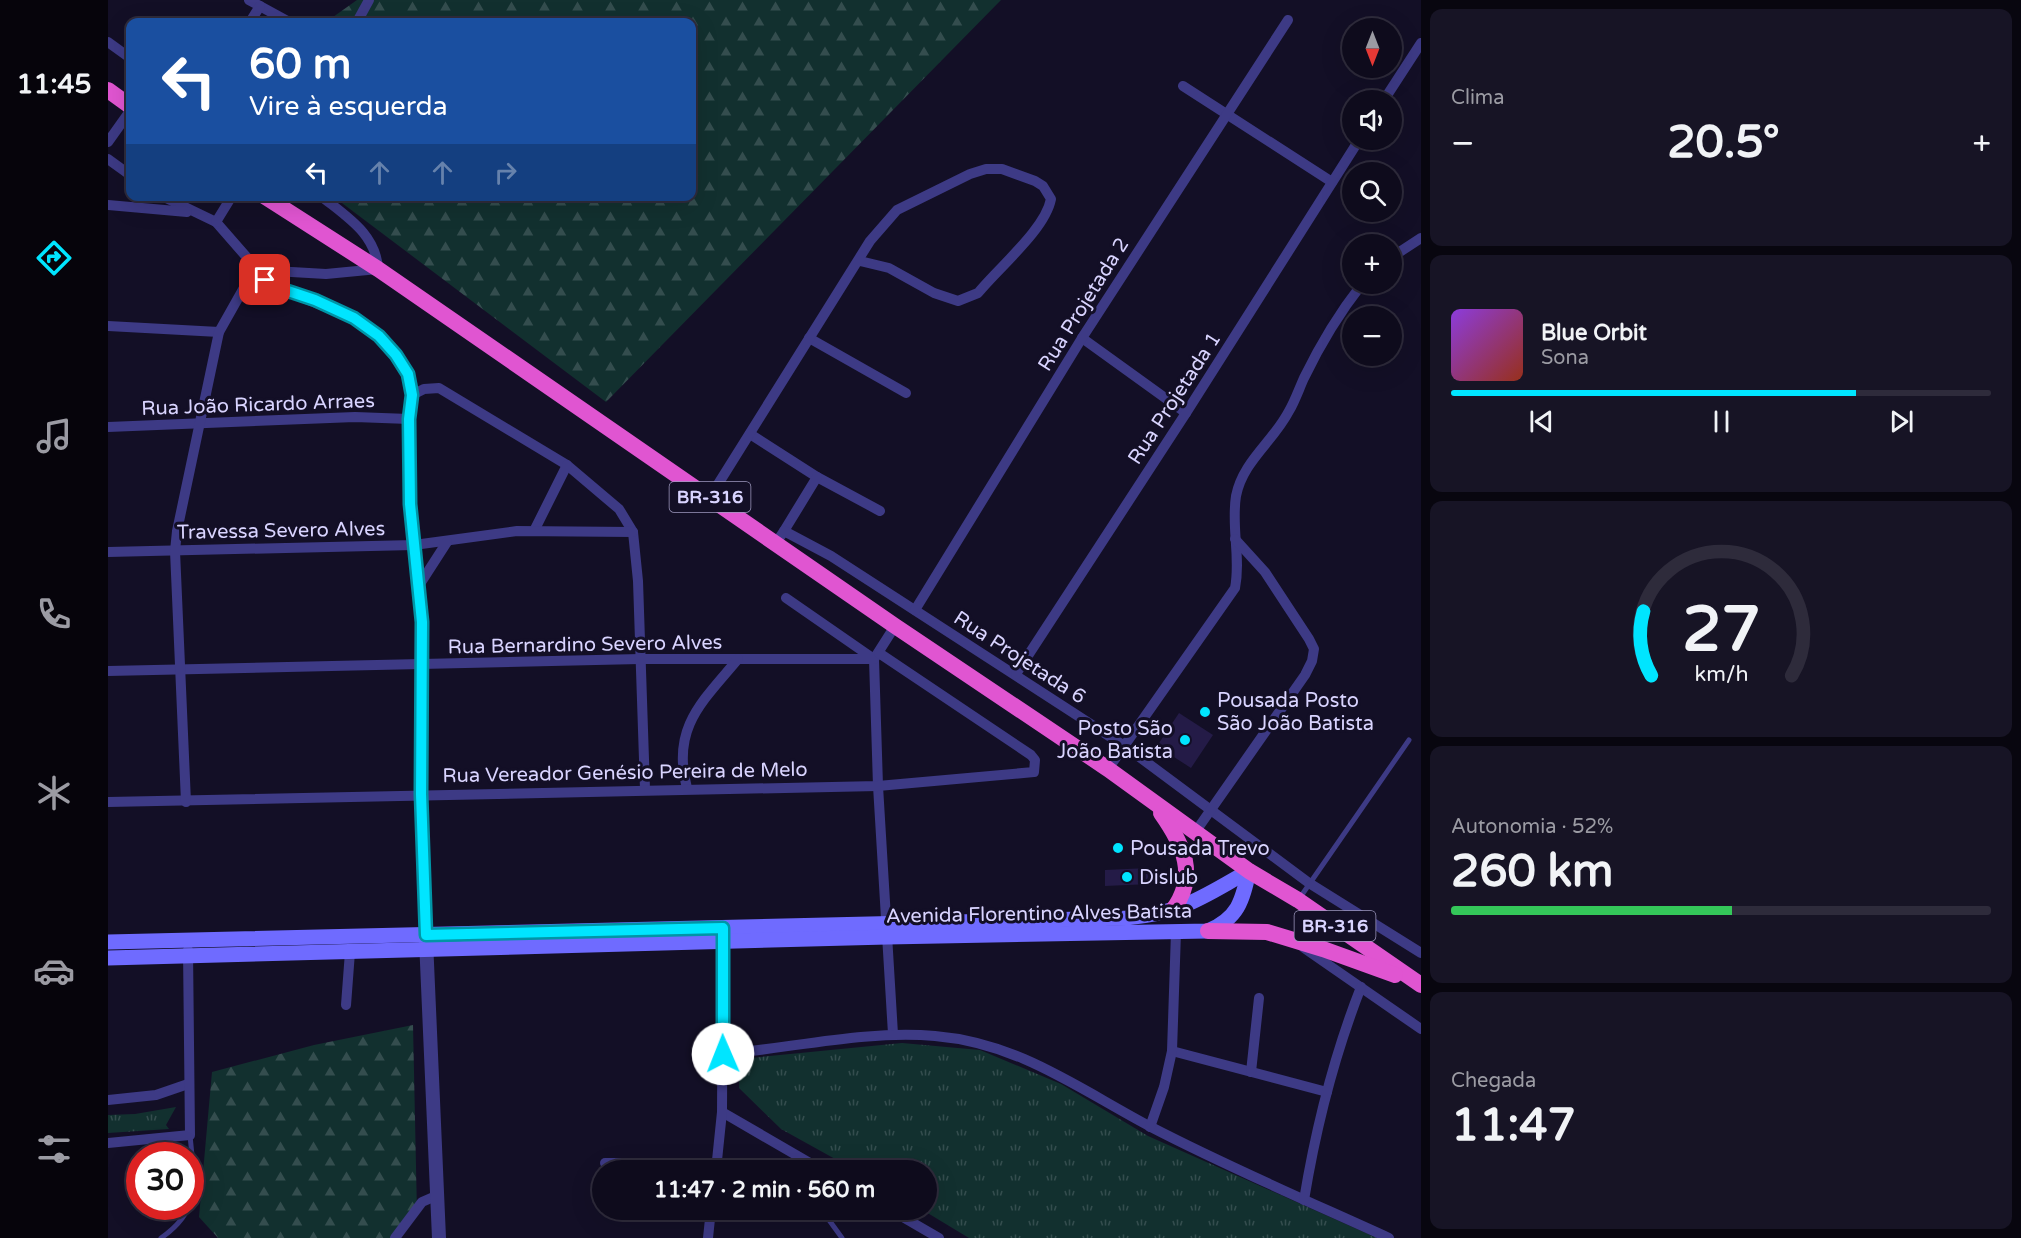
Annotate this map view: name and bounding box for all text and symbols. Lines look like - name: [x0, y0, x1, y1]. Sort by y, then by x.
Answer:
- north arrow: [1342, 18, 1402, 78]
- map controls: [1342, 18, 1402, 366]
- text: 60 m: [249, 39, 351, 90]
- icon: left: [150, 42, 228, 120]
- text: 11:45: [17, 68, 91, 101]
- text: Clima: [1451, 86, 1504, 110]
- text: Vire à esquerda: [249, 90, 448, 123]
- button: sound: [1342, 90, 1402, 150]
- text: 20.5°: [1667, 116, 1780, 170]
- text: −: [1451, 124, 1475, 163]
- text: +: [1972, 124, 1991, 163]
- icon: left: [300, 156, 333, 189]
- icon: ahead: [363, 156, 396, 189]
- icon: ahead: [426, 156, 459, 189]
- icon: right: [489, 156, 522, 189]
- button: search: [1342, 162, 1402, 222]
- street label: Rua Projetada 2: [1033, 233, 1134, 376]
- button: +: [1342, 234, 1402, 294]
- icon: directions: [33, 237, 75, 279]
- pin: [239, 254, 290, 305]
- icon: arrive: [248, 263, 281, 296]
- button: −: [1342, 306, 1402, 366]
- text: Blue Orbit: [1541, 320, 1647, 346]
- street label: Rua Projetada 1: [1123, 328, 1226, 469]
- text: Sona: [1541, 346, 1589, 370]
- street label: Rua João Ricardo Arraes: [141, 389, 375, 421]
- icon: previous: [1525, 405, 1558, 438]
- icon: pause: [1705, 405, 1738, 438]
- icon: next: [1885, 405, 1918, 438]
- icon: music: [33, 415, 75, 457]
- road number: BR-316: [670, 482, 750, 512]
- street label: Travessa Severo Alves: [177, 517, 385, 545]
- icon: phone: [33, 593, 75, 635]
- text: 27: [1682, 593, 1760, 668]
- street label: Rua Projetada 6: [949, 606, 1090, 709]
- street label: Rua Bernardino Severo Alves: [447, 631, 723, 659]
- text: km/h: [1694, 661, 1748, 687]
- place label: Pousada Posto São João Batista: [1217, 689, 1374, 736]
- marker: Pousada Posto São João Batista: [1198, 705, 1212, 719]
- place label: Posto São João Batista: [1057, 717, 1173, 764]
- marker: Posto São João Batista: [1178, 733, 1192, 747]
- street label: Rua Vereador Genésio Pereira de Melo: [442, 758, 808, 788]
- icon: climate: [33, 772, 75, 814]
- text: Autonomia · 52%: [1451, 815, 1613, 839]
- place label: Pousada Trevo: [1130, 837, 1270, 861]
- marker: Pousada Trevo: [1111, 841, 1125, 855]
- text: 260 km: [1451, 845, 1613, 899]
- place label: Dislub: [1139, 866, 1198, 890]
- marker: Dislub: [1120, 870, 1134, 884]
- street label: Avenida Florentino Alves Batista: [886, 899, 1192, 929]
- road number: BR-316: [1294, 911, 1376, 941]
- icon: car: [33, 950, 75, 992]
- position arrow: [691, 1022, 755, 1086]
- text: Chegada: [1451, 1069, 1536, 1093]
- text: 11:47: [1451, 1099, 1576, 1153]
- icon: filters: [33, 1128, 75, 1170]
- speed limit sign: 30: [126, 1142, 204, 1220]
- text: 11:47 · 2 min · 560 m: [654, 1177, 875, 1203]

